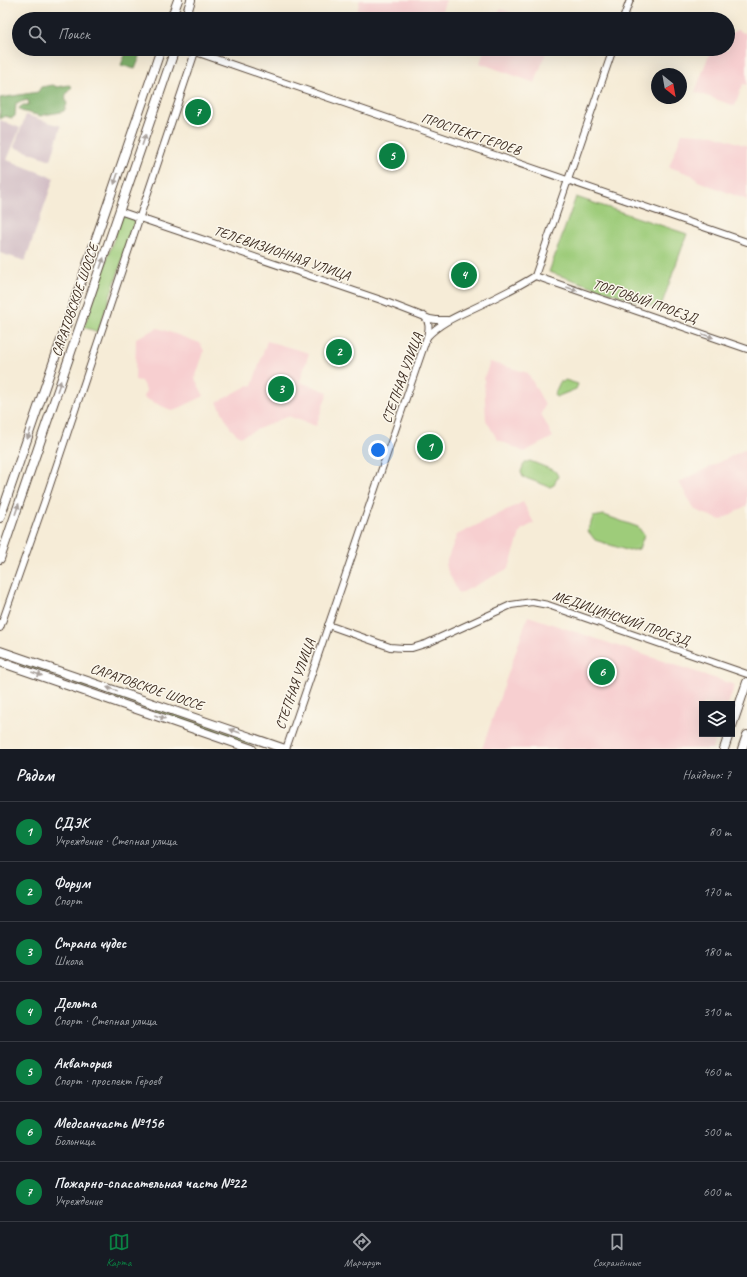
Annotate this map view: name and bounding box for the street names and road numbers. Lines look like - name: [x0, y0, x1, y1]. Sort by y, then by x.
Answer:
- street label: ПРОСПЕКТ ГЕРОЕВ: [419, 109, 525, 160]
- street label: ТЕЛЕВИЗИОННАЯ УЛИЦА: [212, 222, 353, 285]
- street label: САРАТОВСКОЕ ШОССЕ: [48, 240, 103, 359]
- street label: ТОРГОВЫЙ ПРОЕЗД: [591, 275, 701, 327]
- street label: СТЕПНАЯ УЛИЦА: [378, 330, 427, 425]
- street label: МЕДИЦИНСКИЙ ПРОЕЗД: [550, 587, 693, 650]
- street label: СТЕПНАЯ УЛИЦА: [272, 635, 319, 732]
- street label: САРАТОВСКОЕ ШОССЕ: [88, 660, 207, 715]

